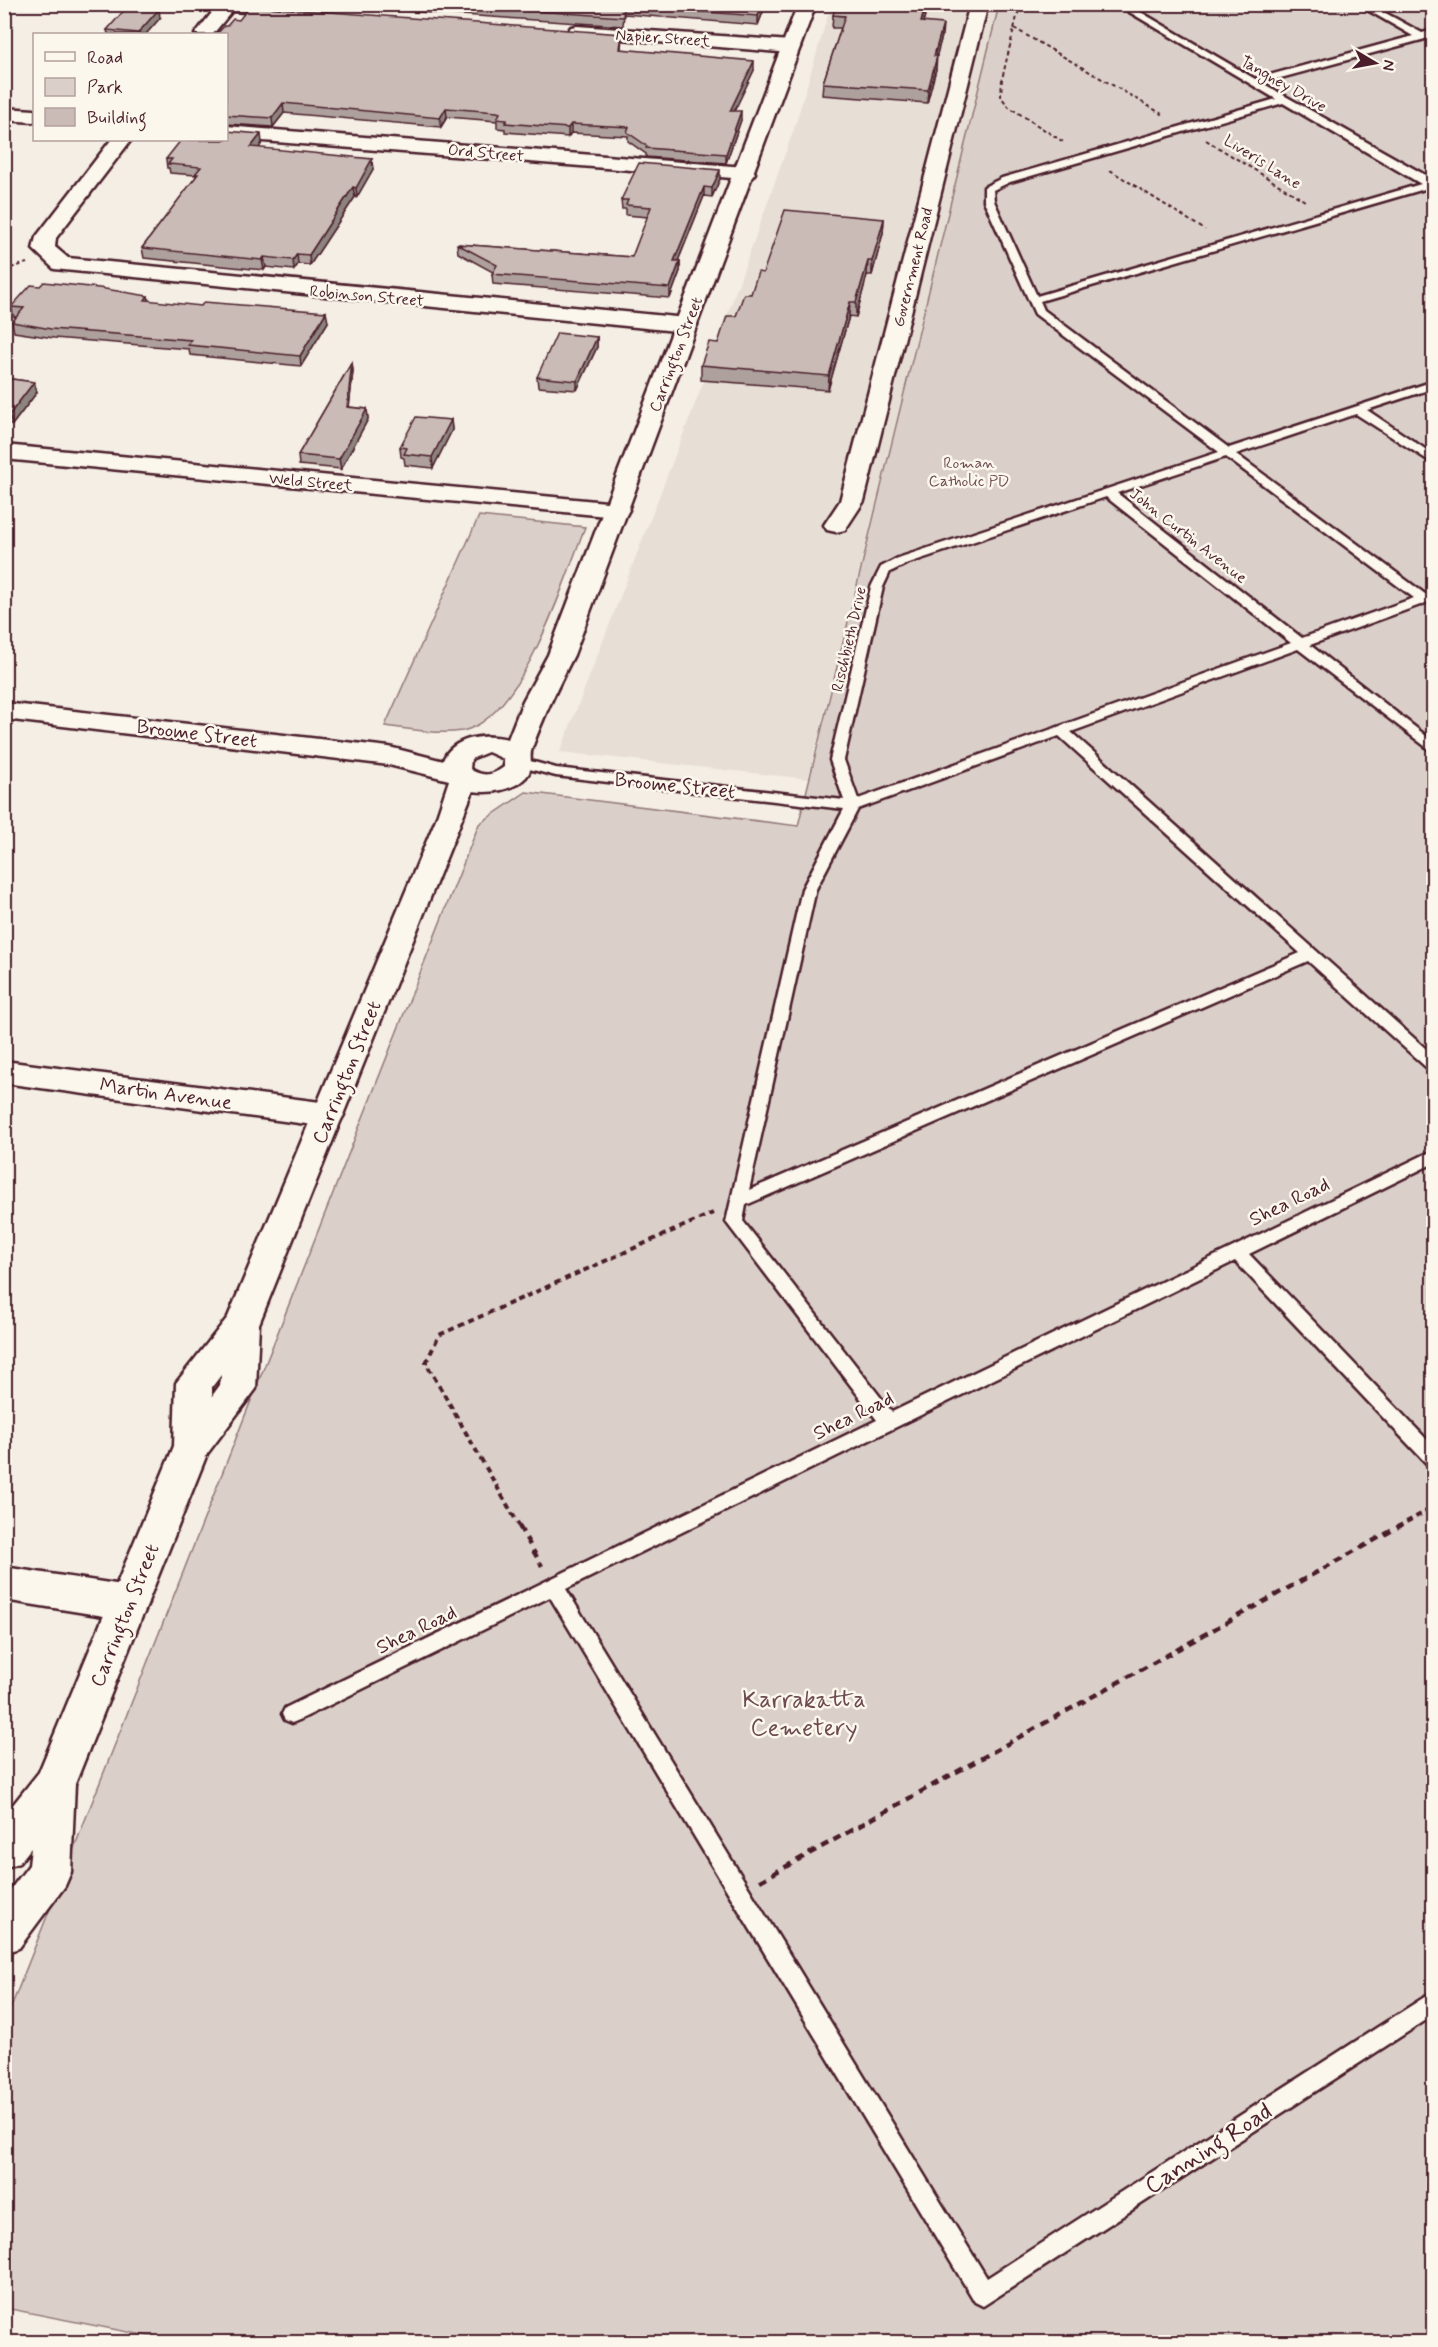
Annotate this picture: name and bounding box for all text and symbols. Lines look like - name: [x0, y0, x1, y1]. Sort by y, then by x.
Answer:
- street label: Napier Street: [615, 25, 711, 52]
- legend: [33, 33, 228, 141]
- north arrow: [1345, 33, 1405, 93]
- text: Road: [87, 46, 123, 70]
- street label: Tangney Drive: [1236, 51, 1330, 118]
- text: N: [1377, 58, 1400, 72]
- text: Park: [87, 76, 123, 100]
- text: Building: [87, 106, 147, 132]
- street label: Liveris Lane: [1220, 130, 1305, 194]
- street label: Ord Street: [447, 140, 525, 167]
- street label: Government Road: [888, 206, 938, 329]
- street label: Robinson Street: [309, 281, 425, 312]
- street label: Carrington Street: [645, 294, 709, 415]
- park label: Roman Catholic PD: [929, 453, 1009, 492]
- street label: Weld Street: [268, 468, 354, 497]
- street label: John Curtin Avenue: [1125, 484, 1251, 589]
- street label: Rischbieth Drive: [827, 585, 872, 694]
- street label: Broome Street: [135, 714, 259, 755]
- street label: Broome Street: [613, 767, 737, 806]
- street label: Carrington Street: [306, 997, 390, 1149]
- street label: Martin Avenue: [98, 1072, 234, 1117]
- street label: Shea Road: [1245, 1171, 1334, 1233]
- street label: Shea Road: [809, 1385, 898, 1447]
- street label: Carrington Street: [84, 1540, 168, 1692]
- street label: Shea Road: [372, 1599, 461, 1661]
- park label: Karrakatta Cemetery: [742, 1685, 866, 1744]
- street label: Canning Road: [1139, 2097, 1280, 2205]

